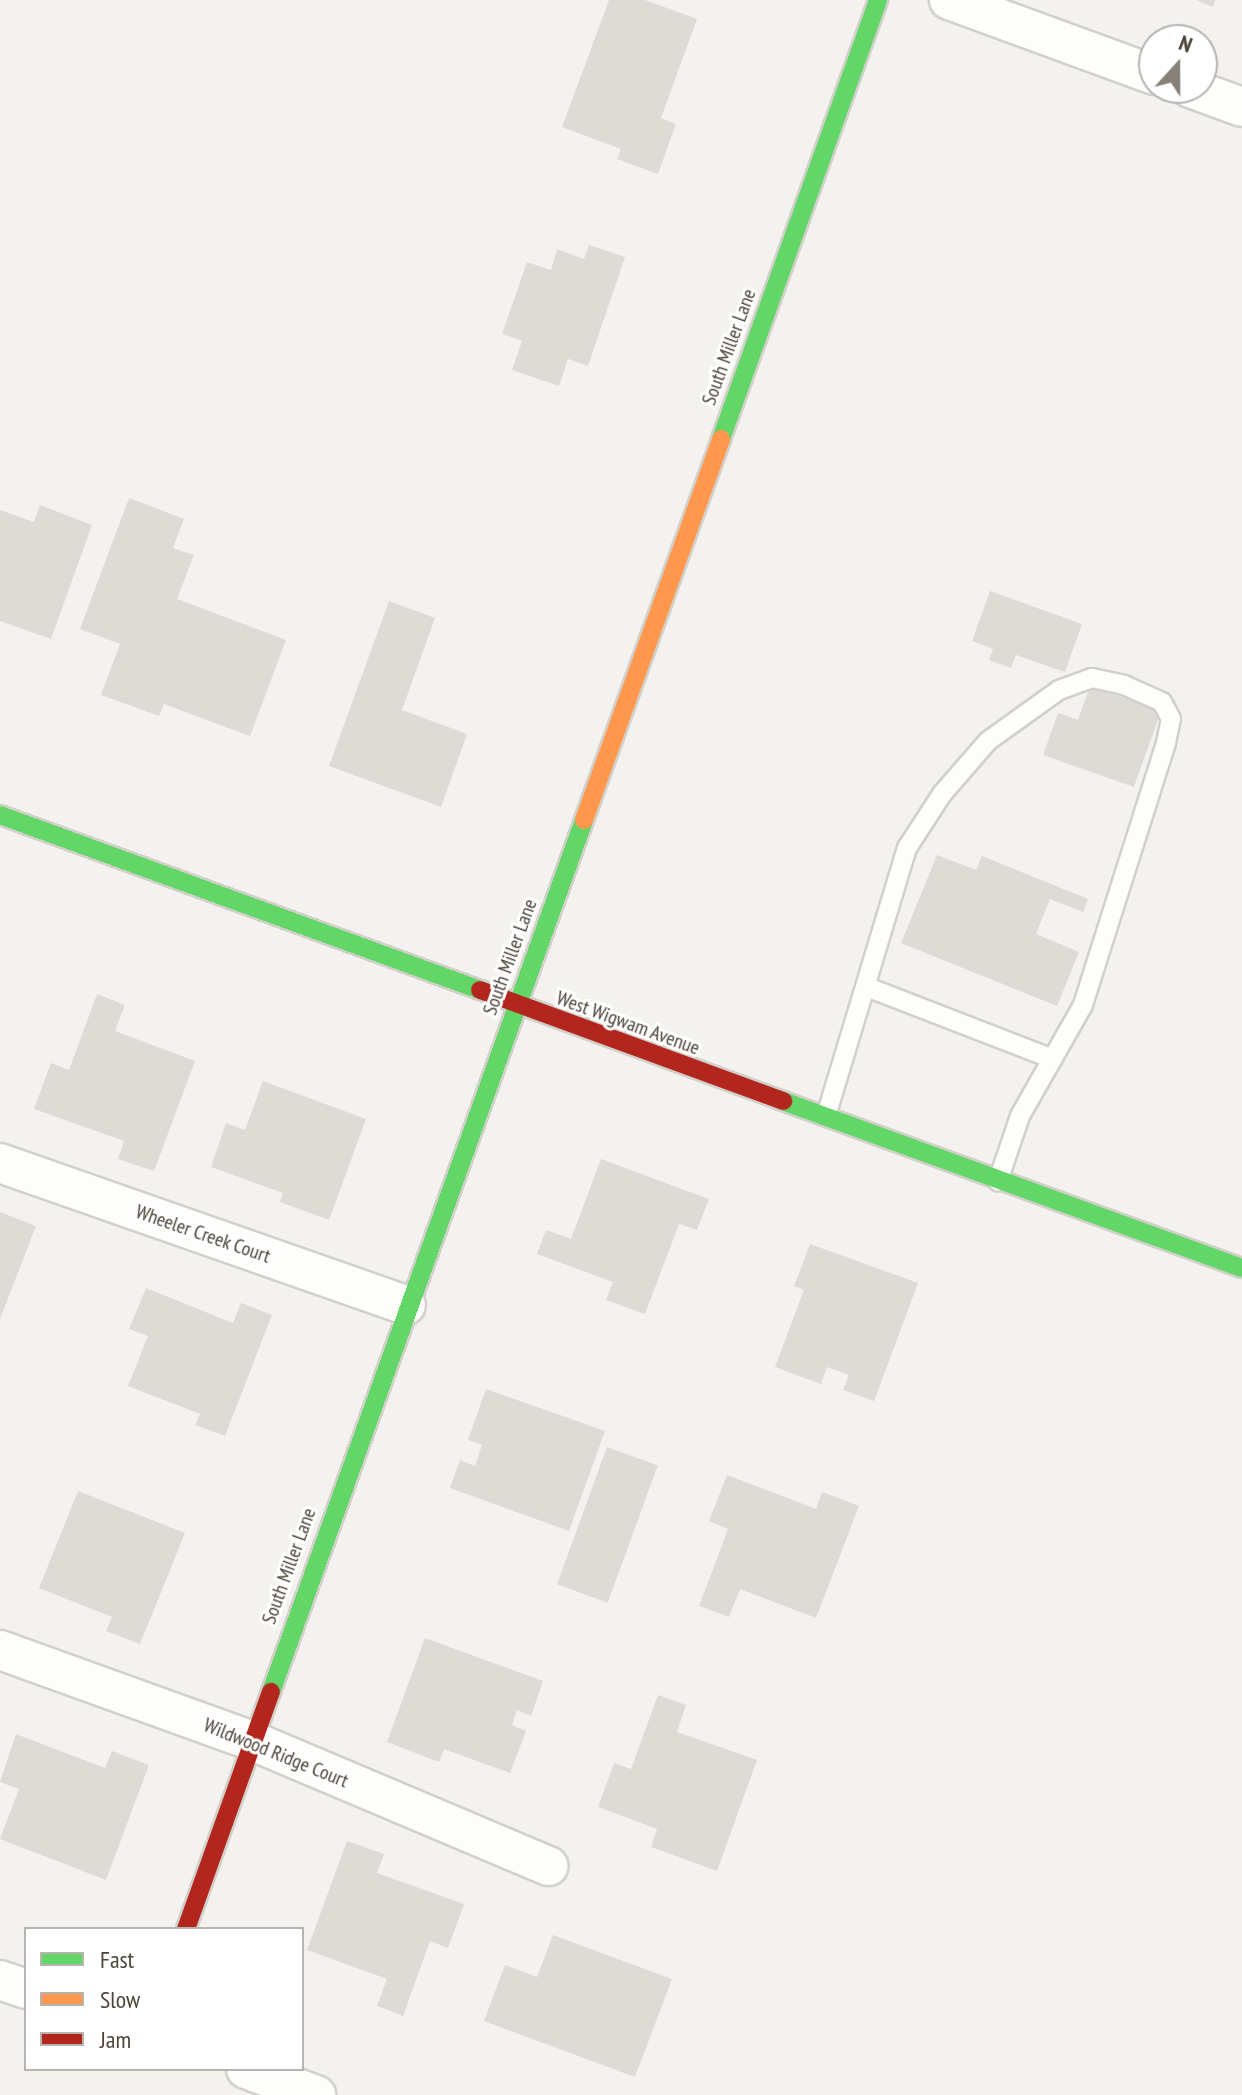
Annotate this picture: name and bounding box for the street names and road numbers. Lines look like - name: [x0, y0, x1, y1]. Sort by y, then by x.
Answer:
- street label: South Miller Lane: [697, 286, 761, 408]
- street label: South Miller Lane: [478, 896, 542, 1018]
- street label: West Wigwam Avenue: [553, 986, 703, 1060]
- street label: Wheeler Creek Court: [132, 1200, 274, 1268]
- street label: South Miller Lane: [257, 1505, 321, 1627]
- street label: Wildwood Ridge Court: [200, 1713, 352, 1793]

